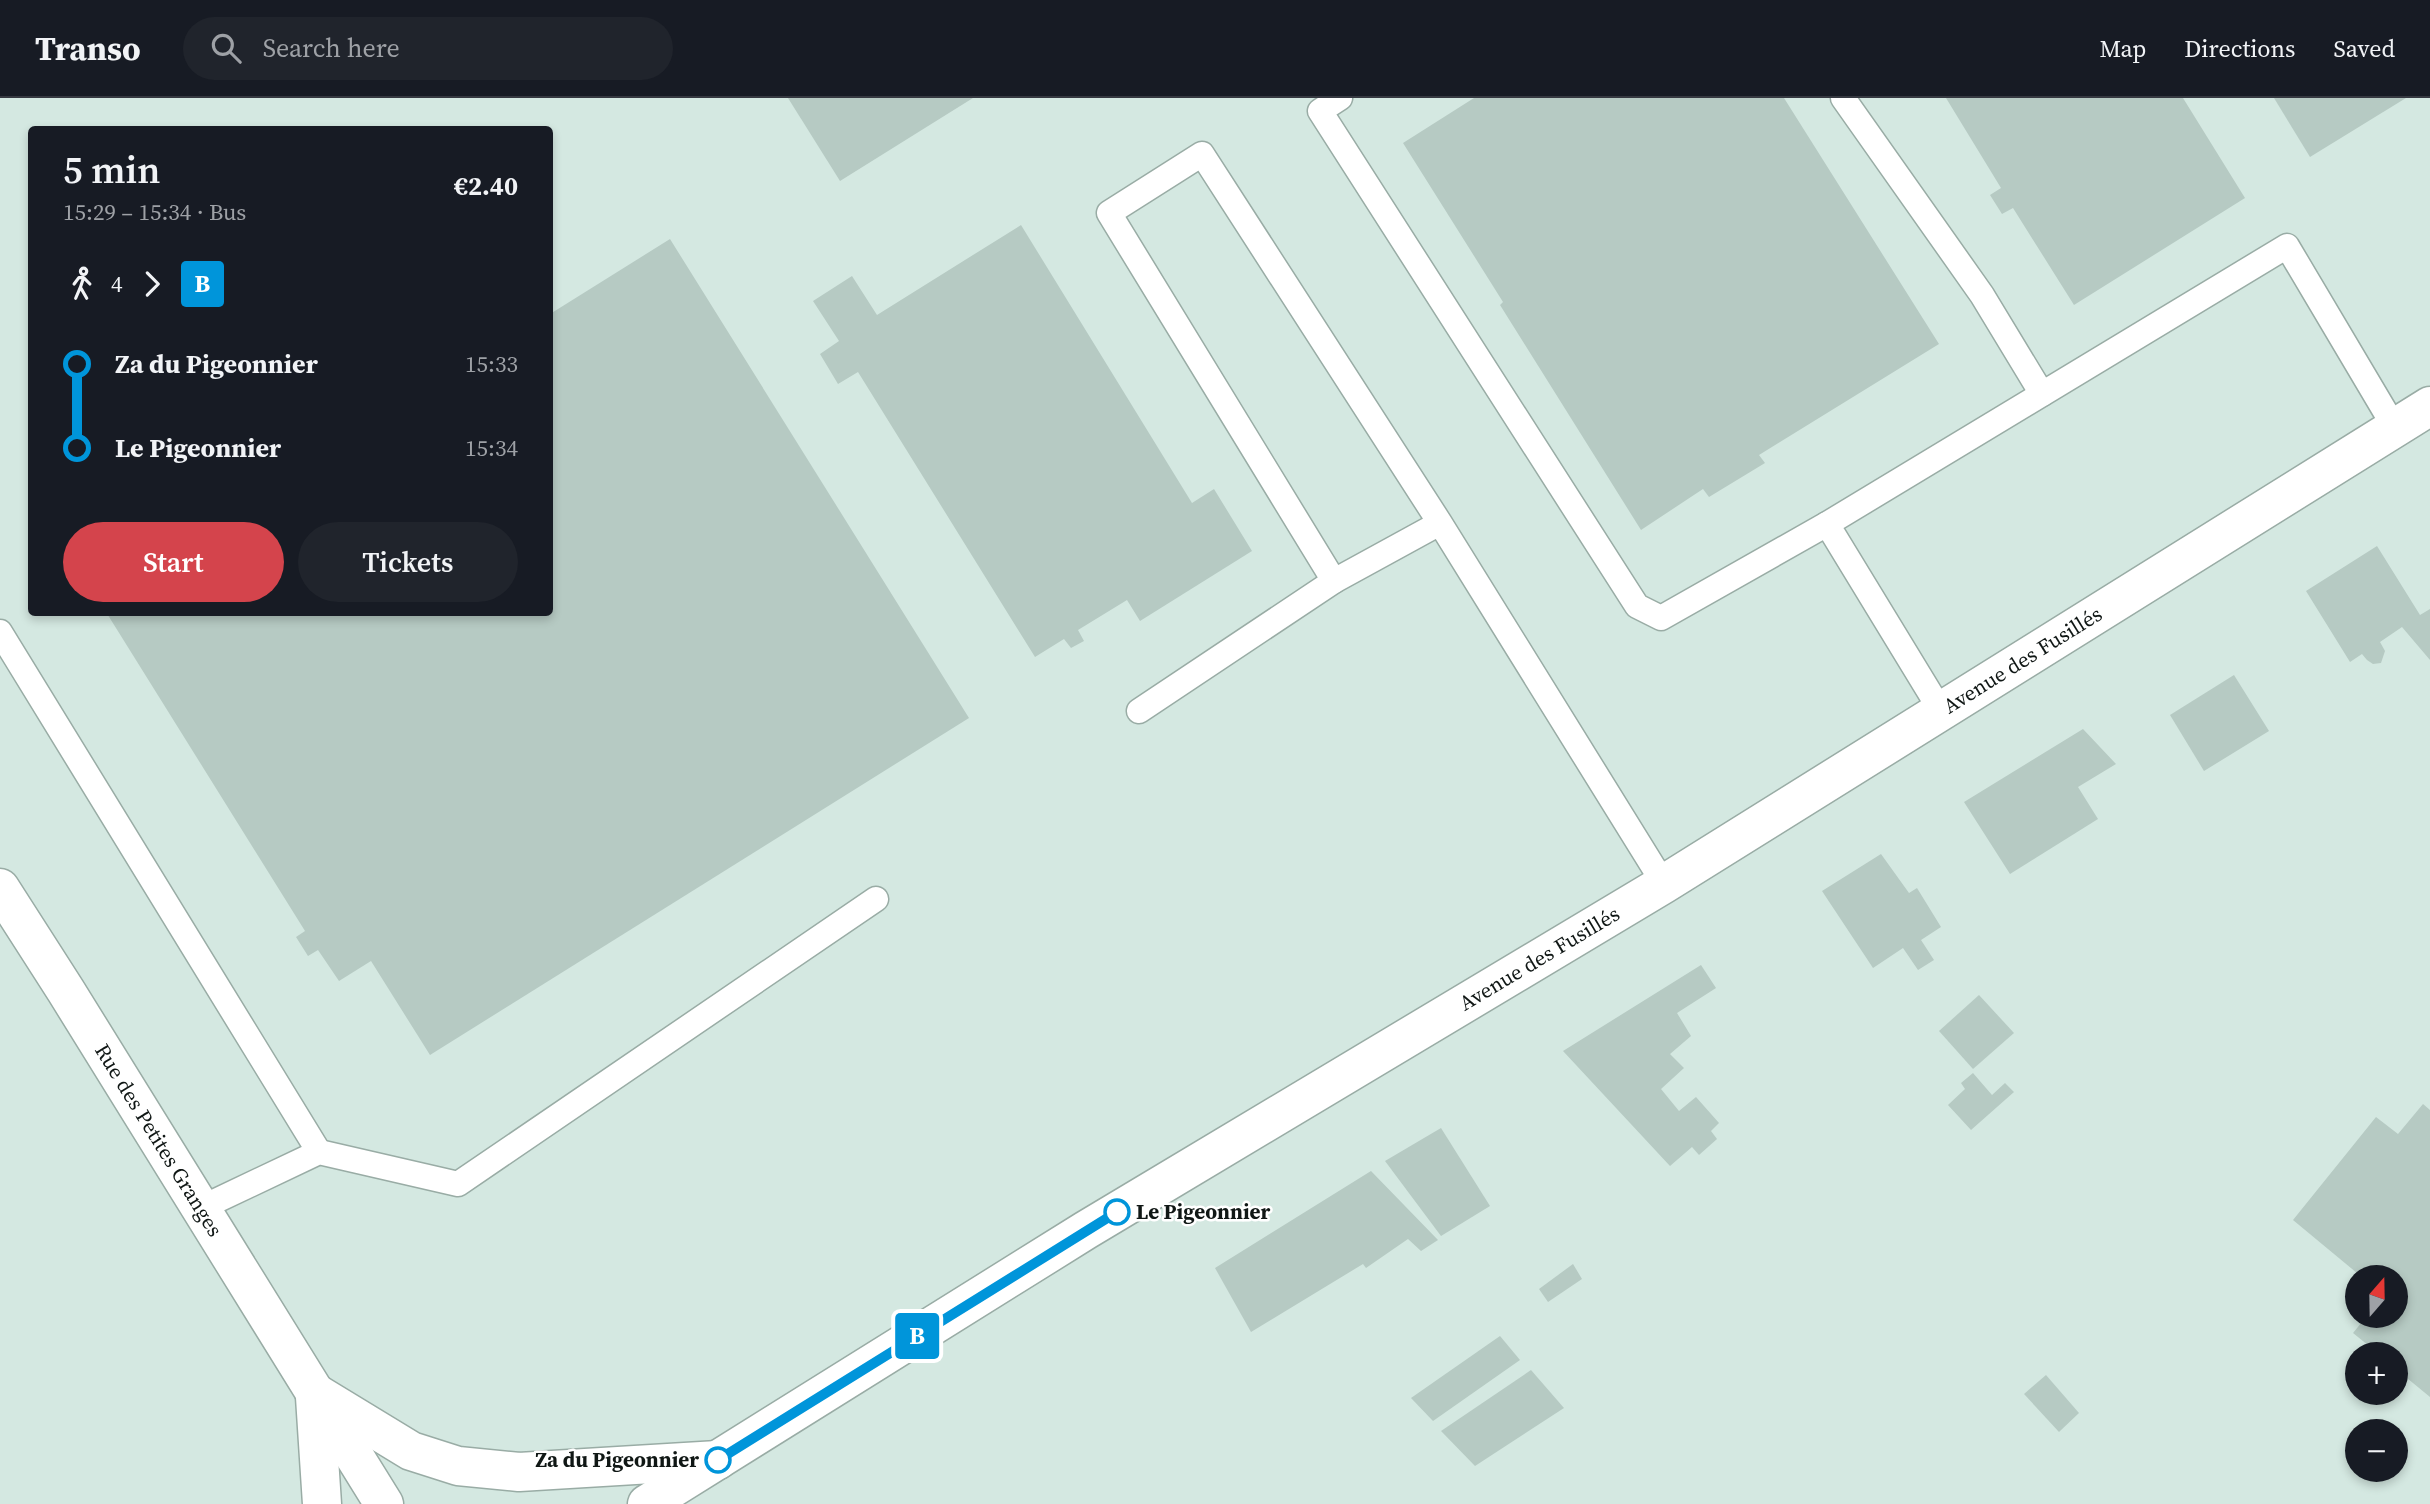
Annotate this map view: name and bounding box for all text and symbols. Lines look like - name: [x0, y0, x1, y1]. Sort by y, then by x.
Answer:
- search box: [183, 17, 673, 80]
- text: Transo: [35, 26, 141, 71]
- icon: search: [207, 29, 245, 67]
- text: Search here: [263, 30, 400, 66]
- text: Map: [2099, 32, 2146, 65]
- text: Directions: [2184, 32, 2295, 65]
- text: Saved: [2333, 32, 2395, 65]
- text: 5 min: [63, 144, 161, 196]
- text: €2.40: [454, 168, 518, 204]
- text: 15:29 – 15:34 · Bus: [63, 196, 246, 228]
- icon: walk: [63, 265, 101, 303]
- icon: forward: [133, 265, 171, 303]
- text: B: [195, 267, 210, 300]
- text: 4: [111, 268, 123, 300]
- text: Za du Pigeonnier: [115, 346, 318, 382]
- text: 15:33: [465, 348, 518, 380]
- text: Le Pigeonnier: [115, 430, 281, 466]
- text: 15:34: [465, 432, 518, 464]
- button: Start: [63, 522, 284, 602]
- button: Tickets: [298, 522, 518, 602]
- street label: Avenue des Fusillés: [1937, 599, 2107, 720]
- street label: Avenue des Fusillés: [1454, 899, 1625, 1017]
- street label: Rue des Petites Granges: [88, 1038, 230, 1242]
- place label: Le Pigeonnier: [1136, 1197, 1270, 1226]
- marker: Le Pigeonnier: [1104, 1199, 1130, 1225]
- north arrow: [2345, 1265, 2408, 1328]
- map controls: [2345, 1265, 2408, 1482]
- line badge: B: [894, 1313, 940, 1359]
- text: B: [909, 1319, 925, 1352]
- button: +: [2345, 1342, 2408, 1405]
- button: −: [2345, 1419, 2408, 1482]
- place label: Za du Pigeonnier: [535, 1445, 699, 1474]
- marker: Za du Pigeonnier: [705, 1447, 731, 1473]

